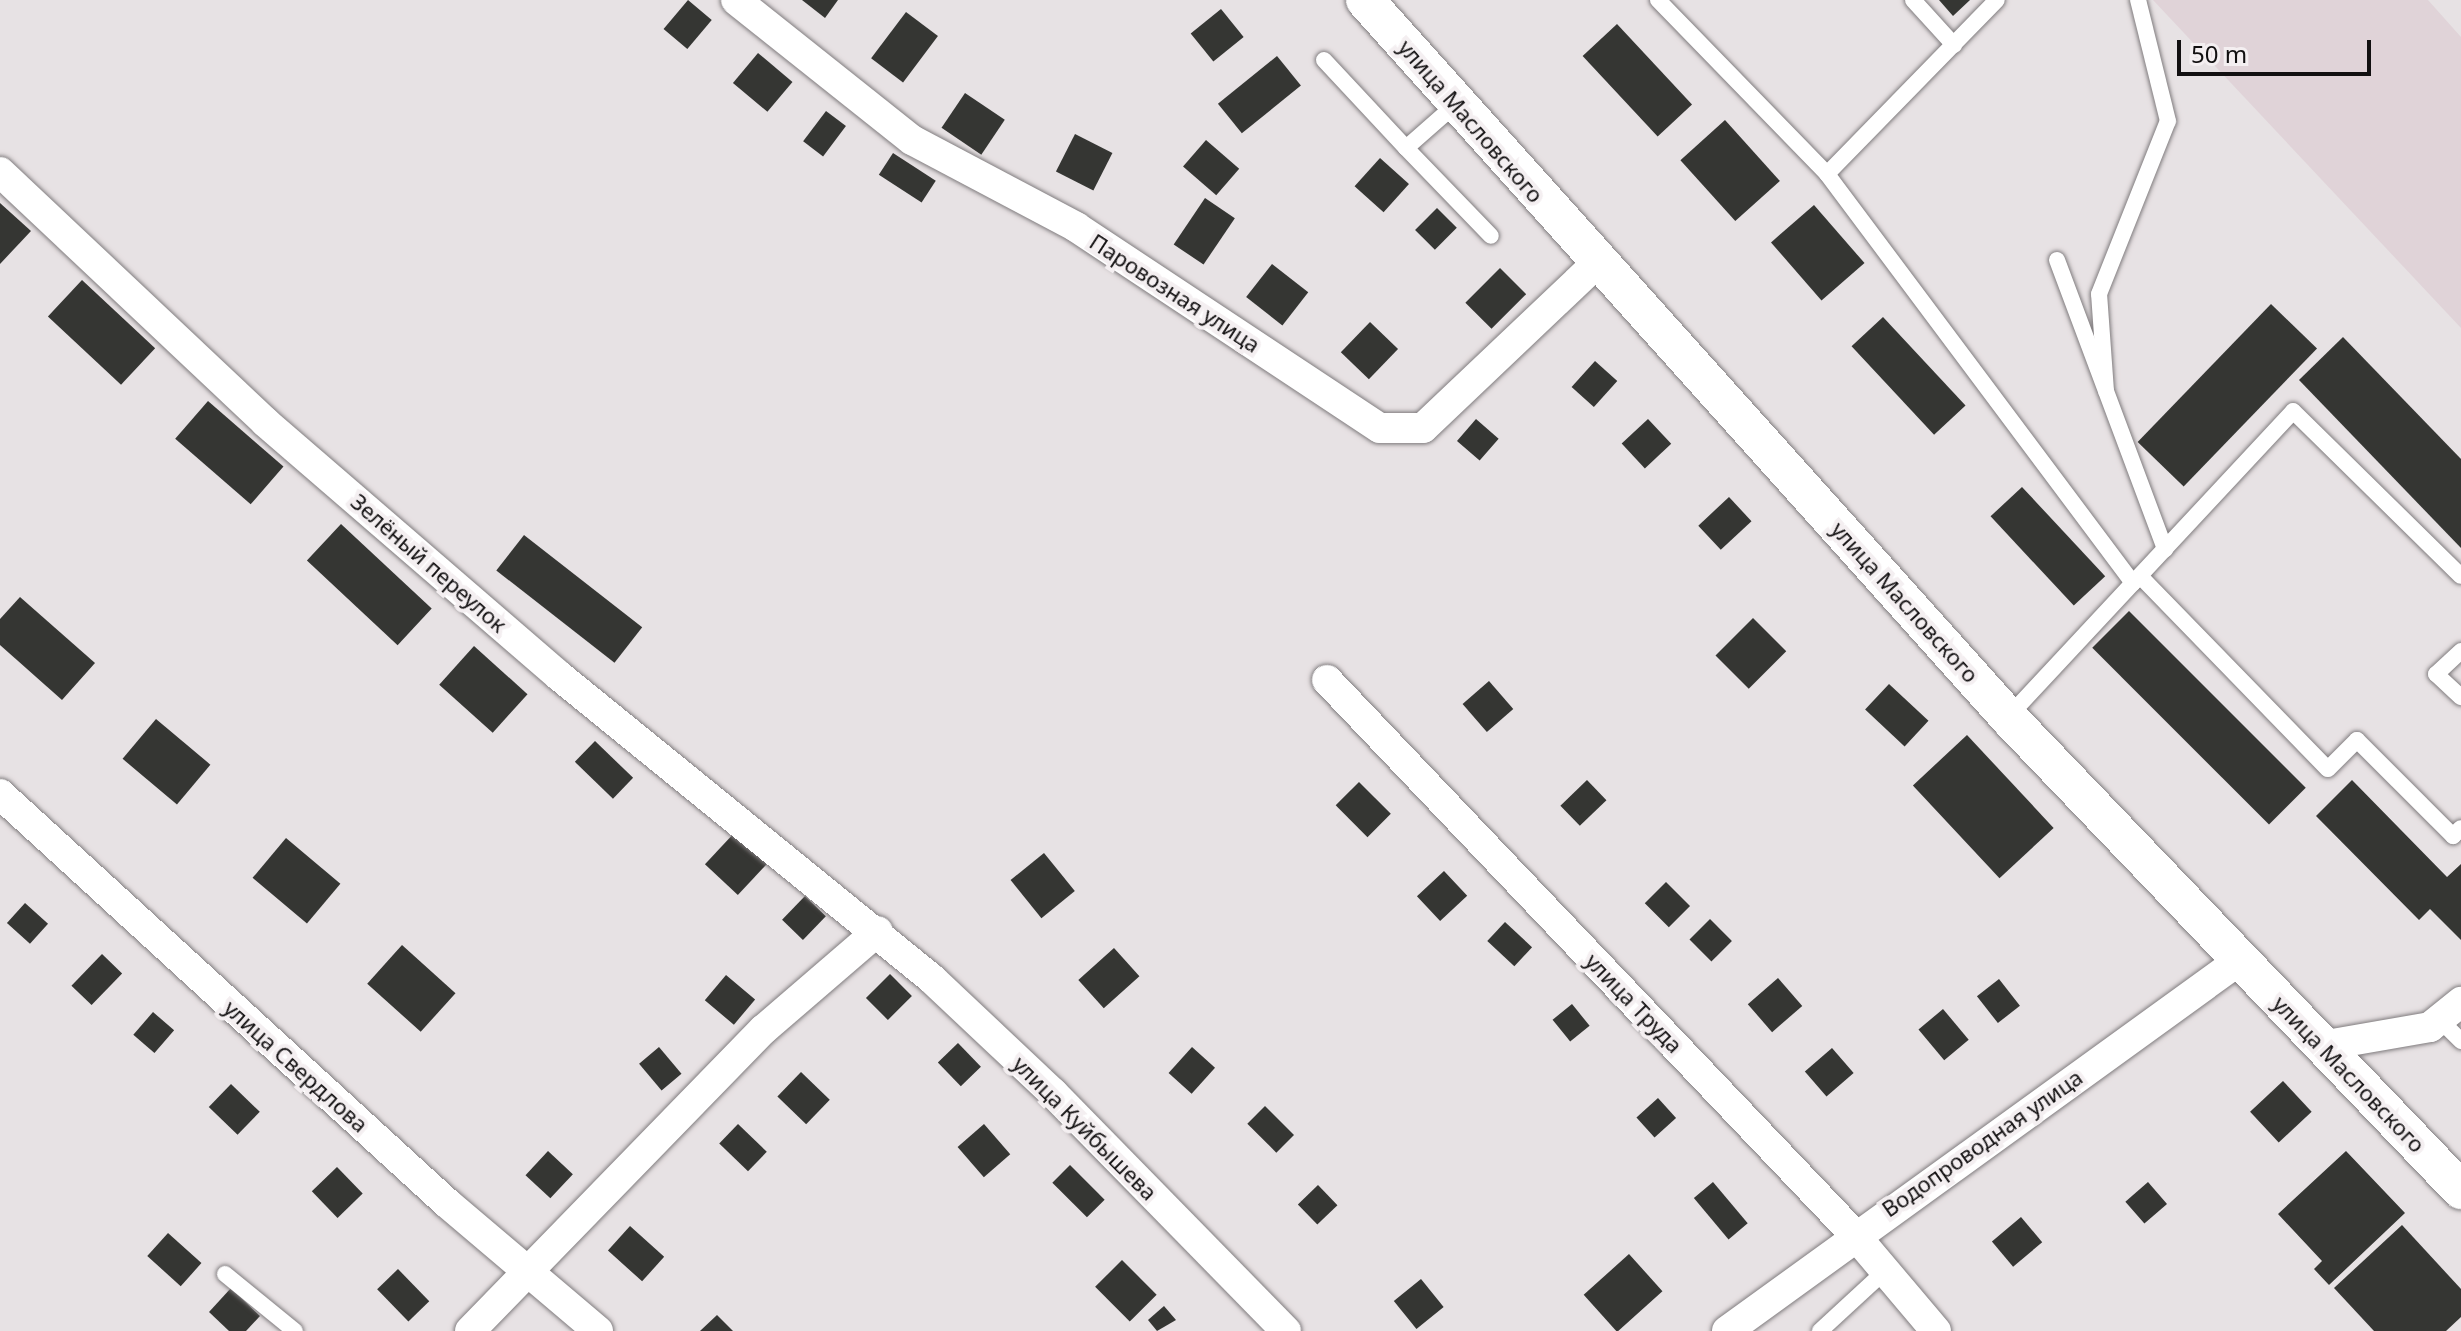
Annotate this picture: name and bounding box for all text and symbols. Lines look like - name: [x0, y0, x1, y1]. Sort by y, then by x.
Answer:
- scale bar: [2181, 24, 2375, 74]
- street label: улица Масловского: [1393, 34, 1549, 208]
- text: 50 m: [2191, 37, 2247, 70]
- street label: Паровозная улица: [1085, 228, 1265, 358]
- street label: Зелёный переулок: [346, 488, 512, 638]
- street label: улица Масловского: [1826, 516, 1984, 688]
- street label: улица Труда: [1580, 948, 1688, 1058]
- street label: улица Масловского: [2268, 990, 2430, 1158]
- street label: улица Свердлова: [219, 995, 373, 1137]
- street label: улица Куйбышева: [1008, 1051, 1162, 1205]
- street label: Водопроводная улица: [1877, 1064, 2087, 1222]

